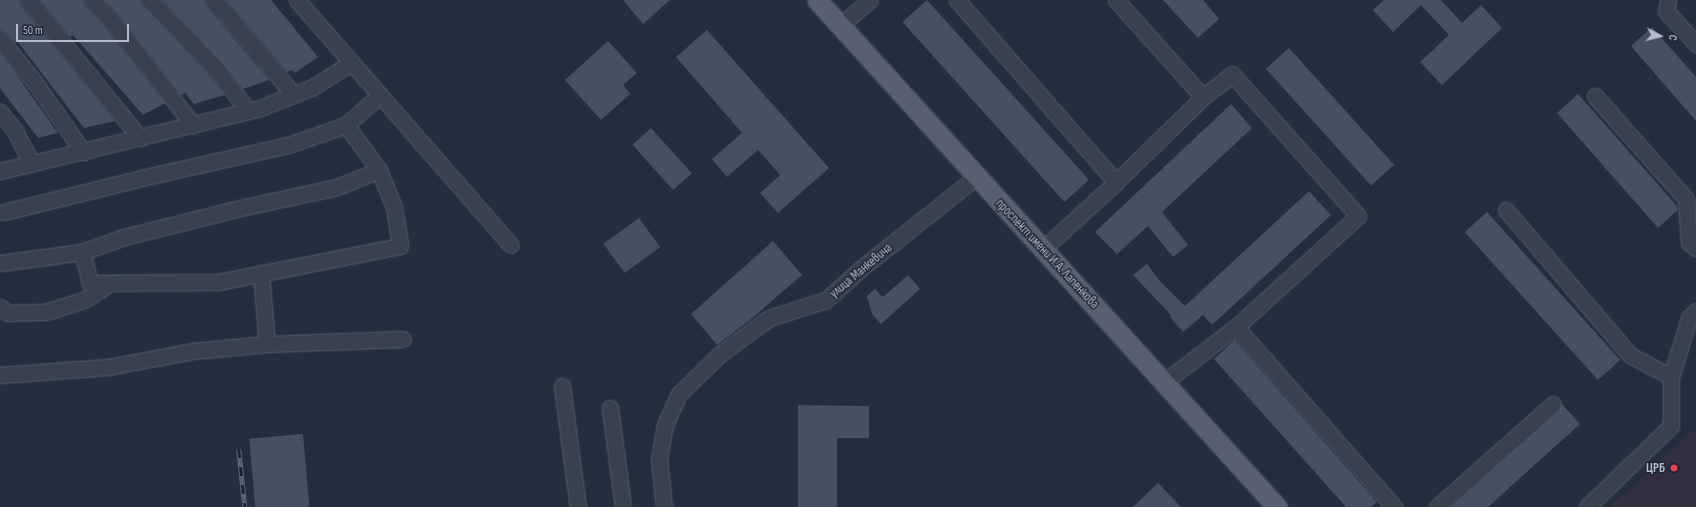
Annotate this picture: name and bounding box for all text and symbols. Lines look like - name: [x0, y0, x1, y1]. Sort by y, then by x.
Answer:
- scale bar: [18, 16, 131, 42]
- north arrow: [1640, 16, 1680, 56]
- text: 50 m: [23, 23, 43, 38]
- text: С: [1666, 34, 1679, 41]
- street label: проспект имени И.А. Лапенкова: [992, 196, 1102, 312]
- street label: улица Манкевича: [827, 240, 895, 302]
- place label: ЦРБ: [1646, 460, 1665, 476]
- marker: ЦРБ: [1668, 462, 1680, 474]

